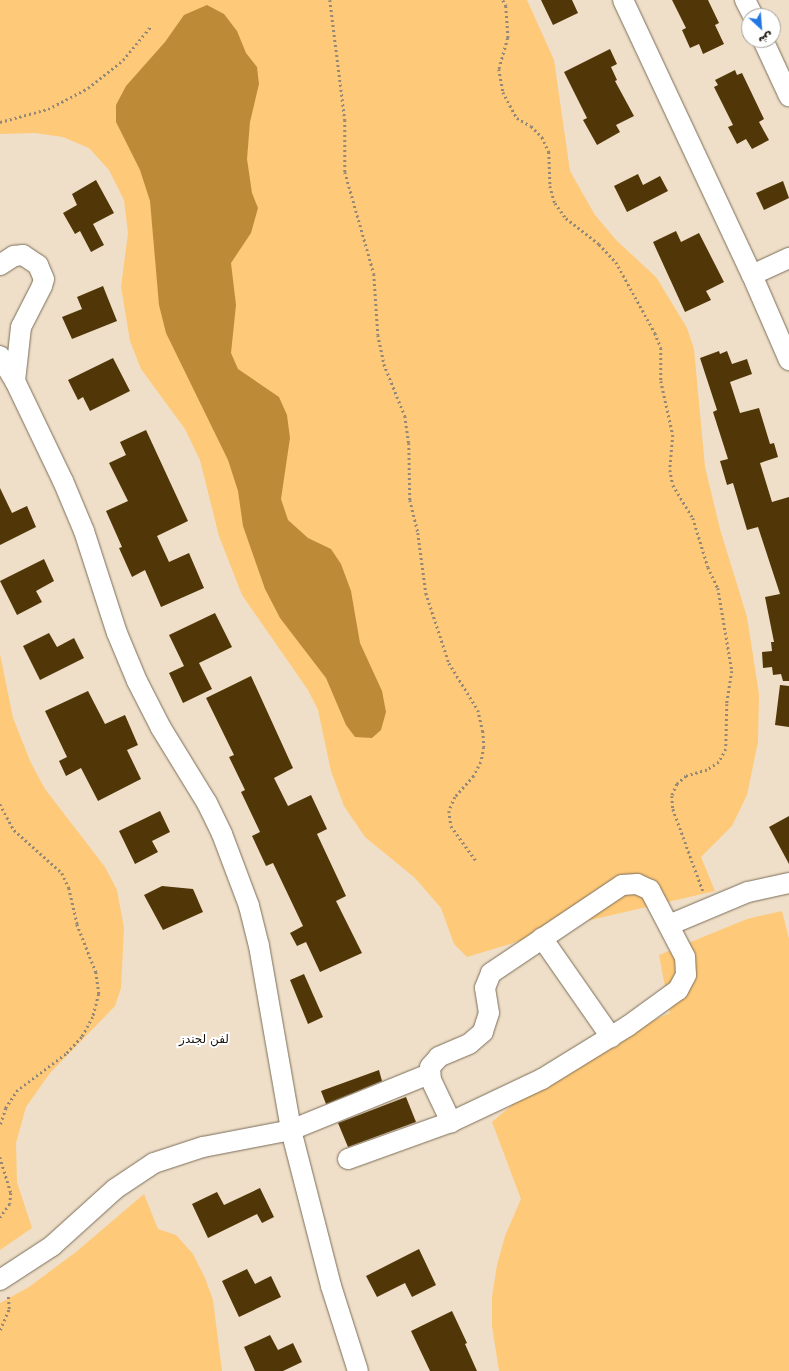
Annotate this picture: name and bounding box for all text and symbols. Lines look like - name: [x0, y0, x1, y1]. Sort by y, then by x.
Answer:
- north arrow: [741, 8, 781, 48]
- text: ش: [756, 29, 776, 48]
- district label: لفن لجندز: [179, 1033, 229, 1047]

